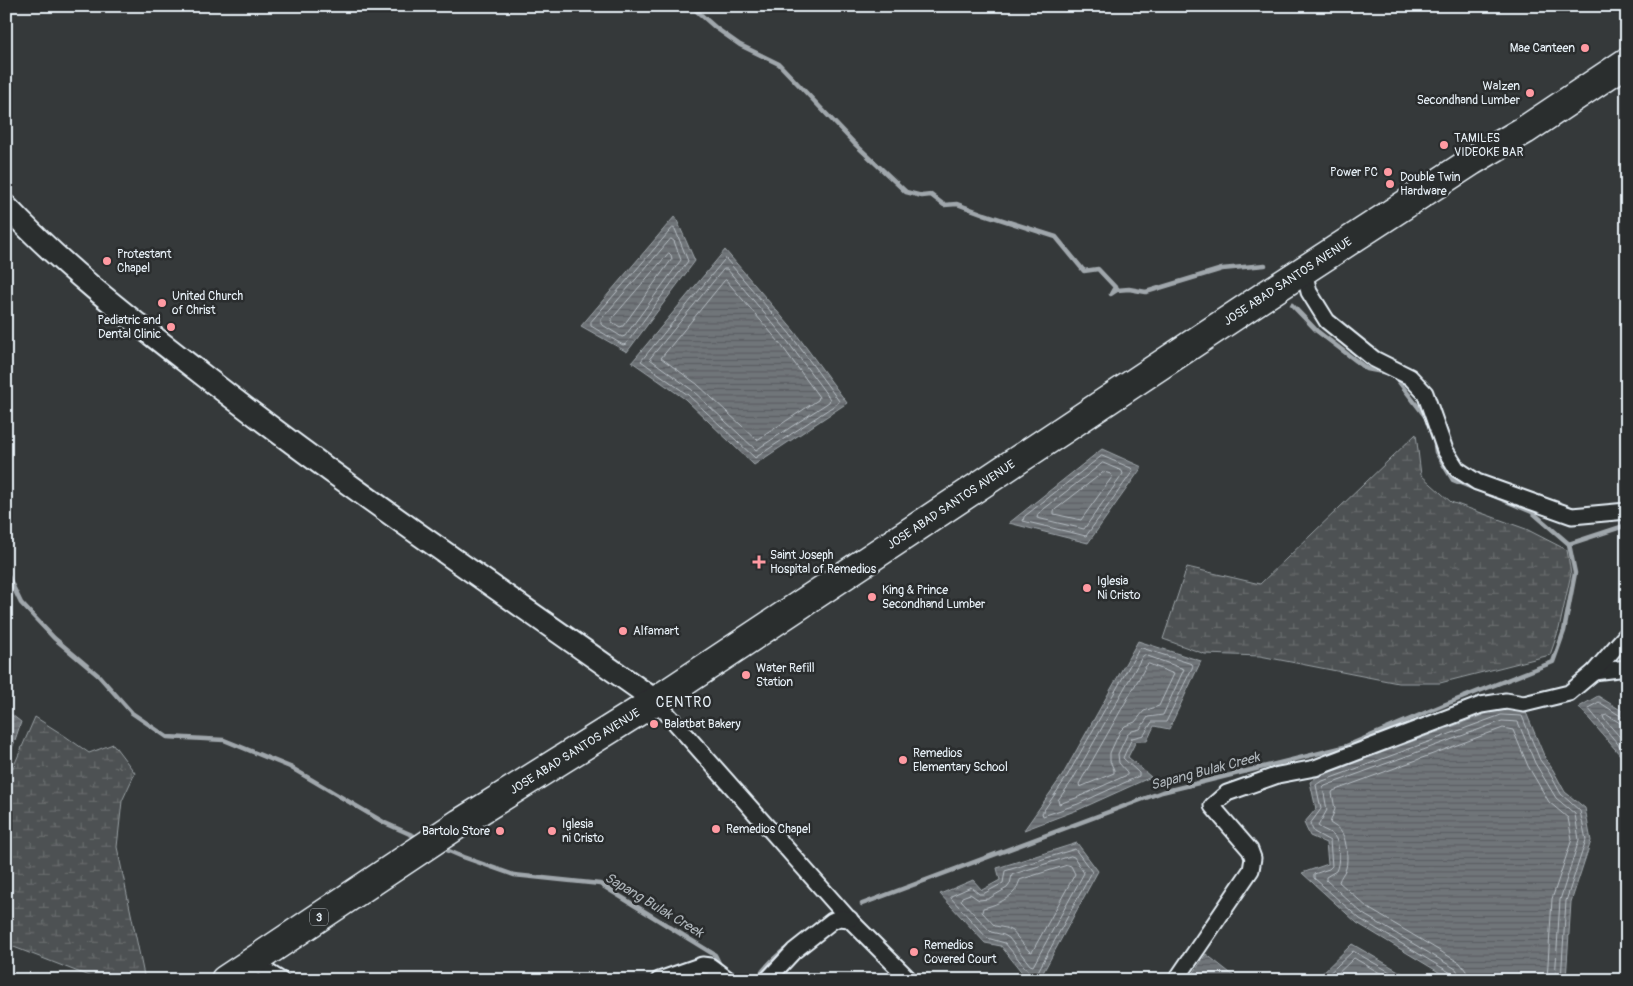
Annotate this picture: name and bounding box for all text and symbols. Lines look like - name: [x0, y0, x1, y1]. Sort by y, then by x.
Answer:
- place label: Mae Canteen: [1510, 41, 1575, 56]
- marker: Mae Canteen: [1579, 42, 1591, 54]
- place label: Walzen Secondhand Lumber: [1417, 79, 1521, 108]
- marker: Walzen Secondhand Lumber: [1524, 87, 1536, 99]
- place label: TAMILES VIDEOKE BAR: [1454, 131, 1524, 160]
- marker: TAMILES VIDEOKE BAR: [1438, 139, 1450, 151]
- place label: Power PC: [1330, 165, 1378, 180]
- marker: Power PC: [1382, 166, 1394, 178]
- place label: Double Twin Hardware: [1400, 170, 1461, 199]
- marker: Double Twin Hardware: [1384, 178, 1396, 190]
- street label: JOSE ABAD SANTOS AVENUE: [1221, 234, 1355, 329]
- place label: Protestant Chapel: [117, 247, 172, 276]
- marker: Protestant Chapel: [101, 255, 113, 267]
- place label: United Church of Christ: [172, 289, 244, 318]
- marker: United Church of Christ: [156, 297, 168, 309]
- place label: Pediatric and Dental Clinic: [97, 313, 161, 342]
- marker: Pediatric and Dental Clinic: [165, 321, 177, 333]
- street label: JOSE ABAD SANTOS AVENUE: [884, 457, 1018, 552]
- place label: Saint Joseph Hospital of Remedios: [770, 548, 877, 577]
- marker: Saint Joseph Hospital of Remedios: [752, 555, 766, 569]
- place label: Iglesia Ni Cristo: [1097, 574, 1141, 603]
- marker: Iglesia Ni Cristo: [1081, 582, 1093, 594]
- place label: King & Prince Secondhand Lumber: [882, 583, 986, 612]
- marker: King & Prince Secondhand Lumber: [866, 591, 878, 603]
- place label: Alfamart: [633, 624, 679, 639]
- marker: Alfamart: [617, 625, 629, 637]
- place label: Water Refill Station: [756, 661, 815, 690]
- marker: Water Refill Station: [740, 669, 752, 681]
- district label: CENTRO: [656, 694, 712, 711]
- street label: JOSE ABAD SANTOS AVENUE: [507, 705, 643, 797]
- place label: Balatbat Bakery: [664, 717, 741, 732]
- marker: Balatbat Bakery: [648, 718, 660, 730]
- place label: Remedios Elementary School: [913, 746, 1008, 775]
- water label: Sapang Bulak Creek: [1149, 748, 1262, 794]
- marker: Remedios Elementary School: [897, 754, 909, 766]
- place label: Iglesia ni Cristo: [562, 817, 605, 846]
- place label: Remedios Chapel: [726, 822, 811, 837]
- marker: Remedios Chapel: [710, 823, 722, 835]
- place label: Bartolo Store: [422, 824, 490, 839]
- marker: Bartolo Store: [494, 825, 506, 837]
- marker: Iglesia ni Cristo: [546, 825, 558, 837]
- water label: Sapang Bulak Creek: [602, 869, 707, 942]
- road number: 3: [310, 909, 328, 926]
- place label: Remedios Covered Court: [924, 938, 997, 967]
- marker: Remedios Covered Court: [908, 946, 920, 958]

